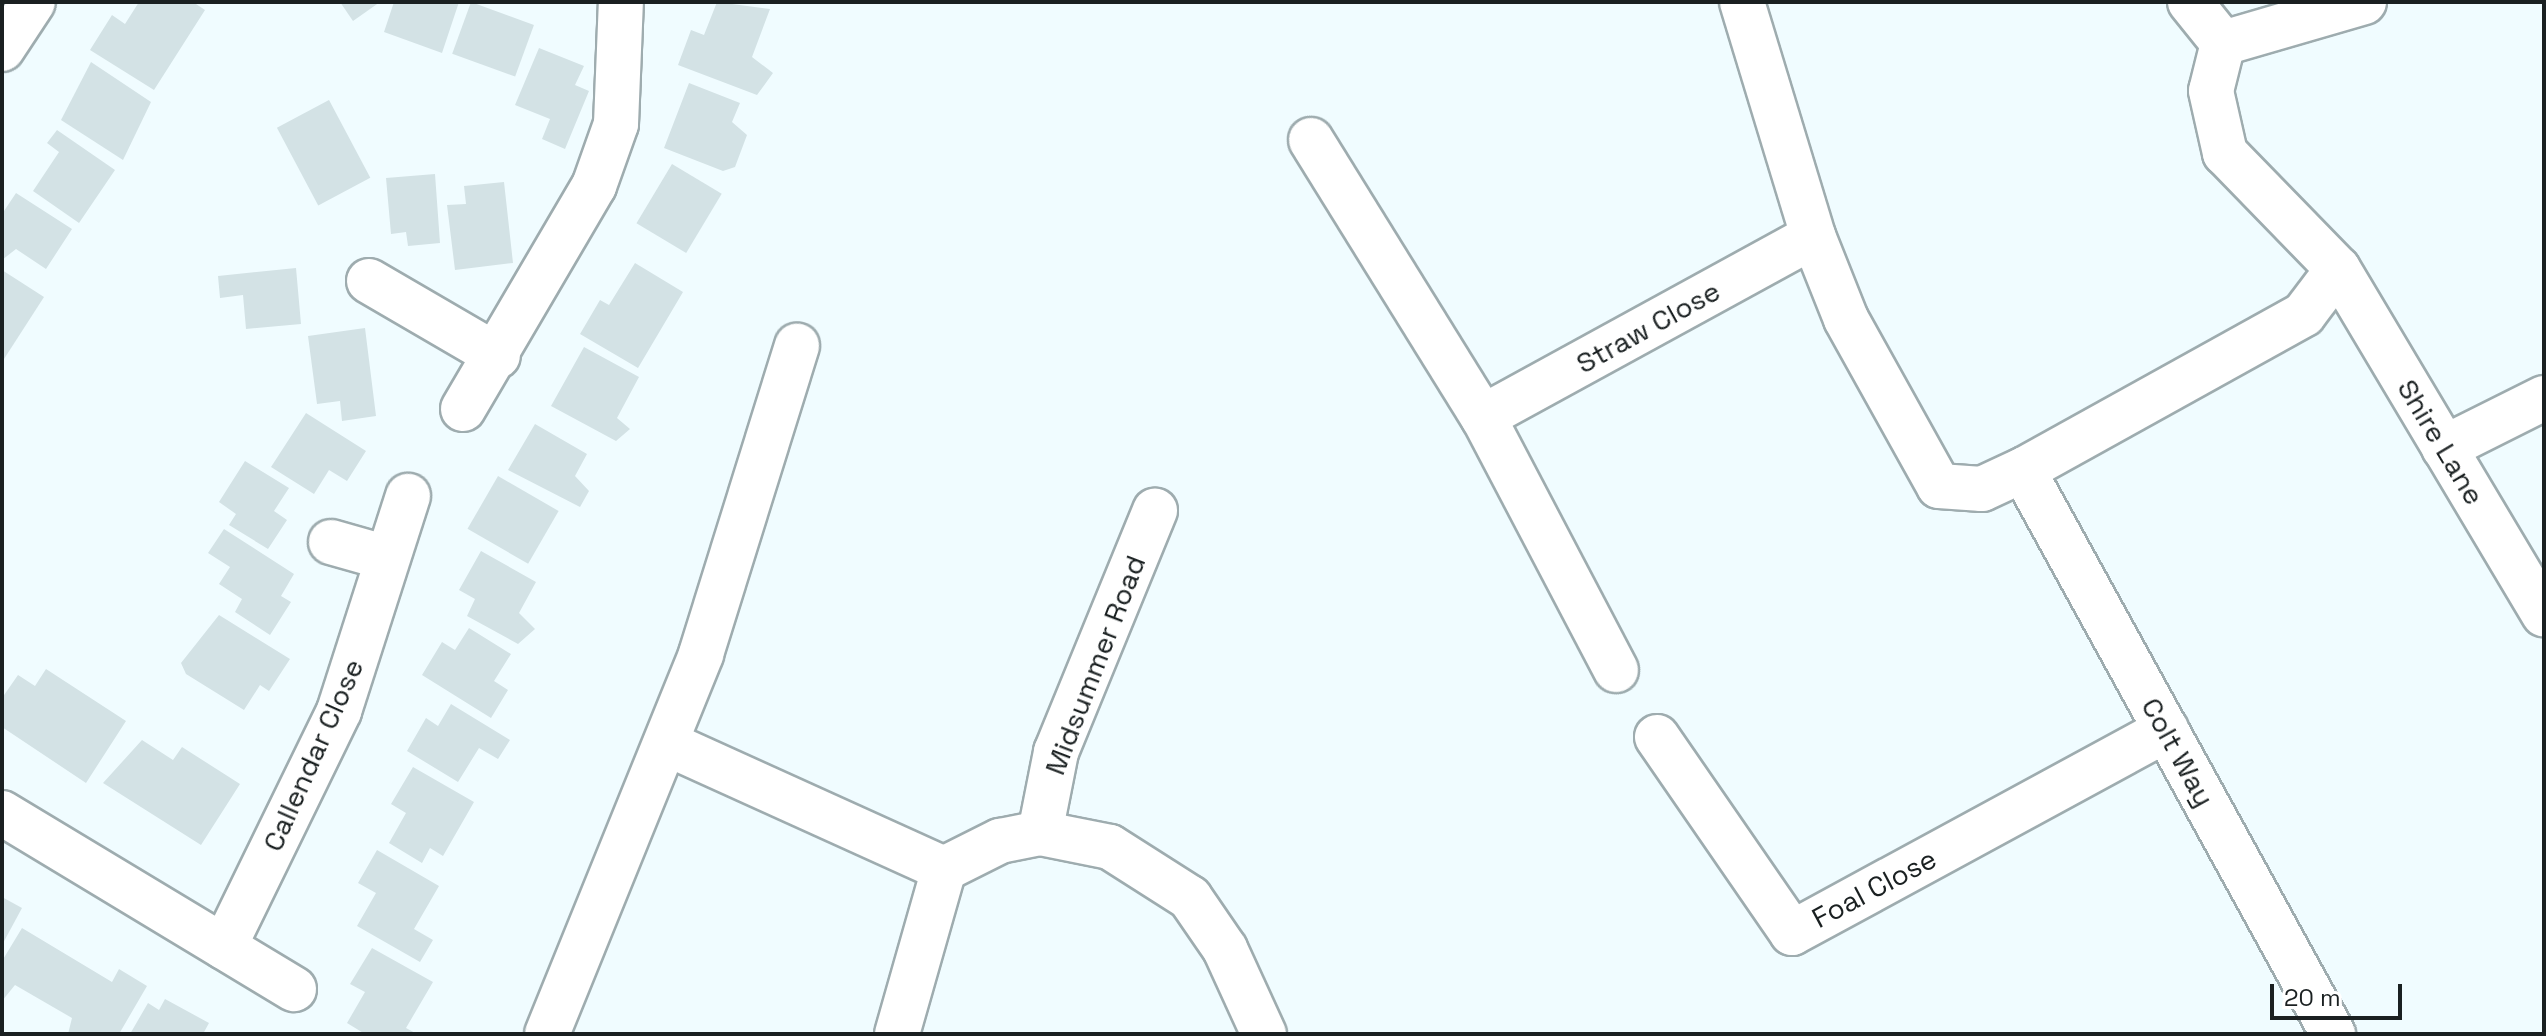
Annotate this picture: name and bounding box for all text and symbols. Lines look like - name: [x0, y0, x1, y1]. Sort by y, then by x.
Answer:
- street label: Straw Close: [1570, 274, 1726, 380]
- street label: Shire Lane: [2391, 373, 2491, 511]
- street label: Midsummer Road: [1038, 551, 1152, 779]
- street label: Callendar Close: [256, 654, 370, 856]
- street label: Colt Way: [2134, 692, 2222, 812]
- street label: Foal Close: [1806, 841, 1942, 935]
- scale bar: [2274, 968, 2406, 1018]
- text: 20 m: [2284, 982, 2341, 1013]

